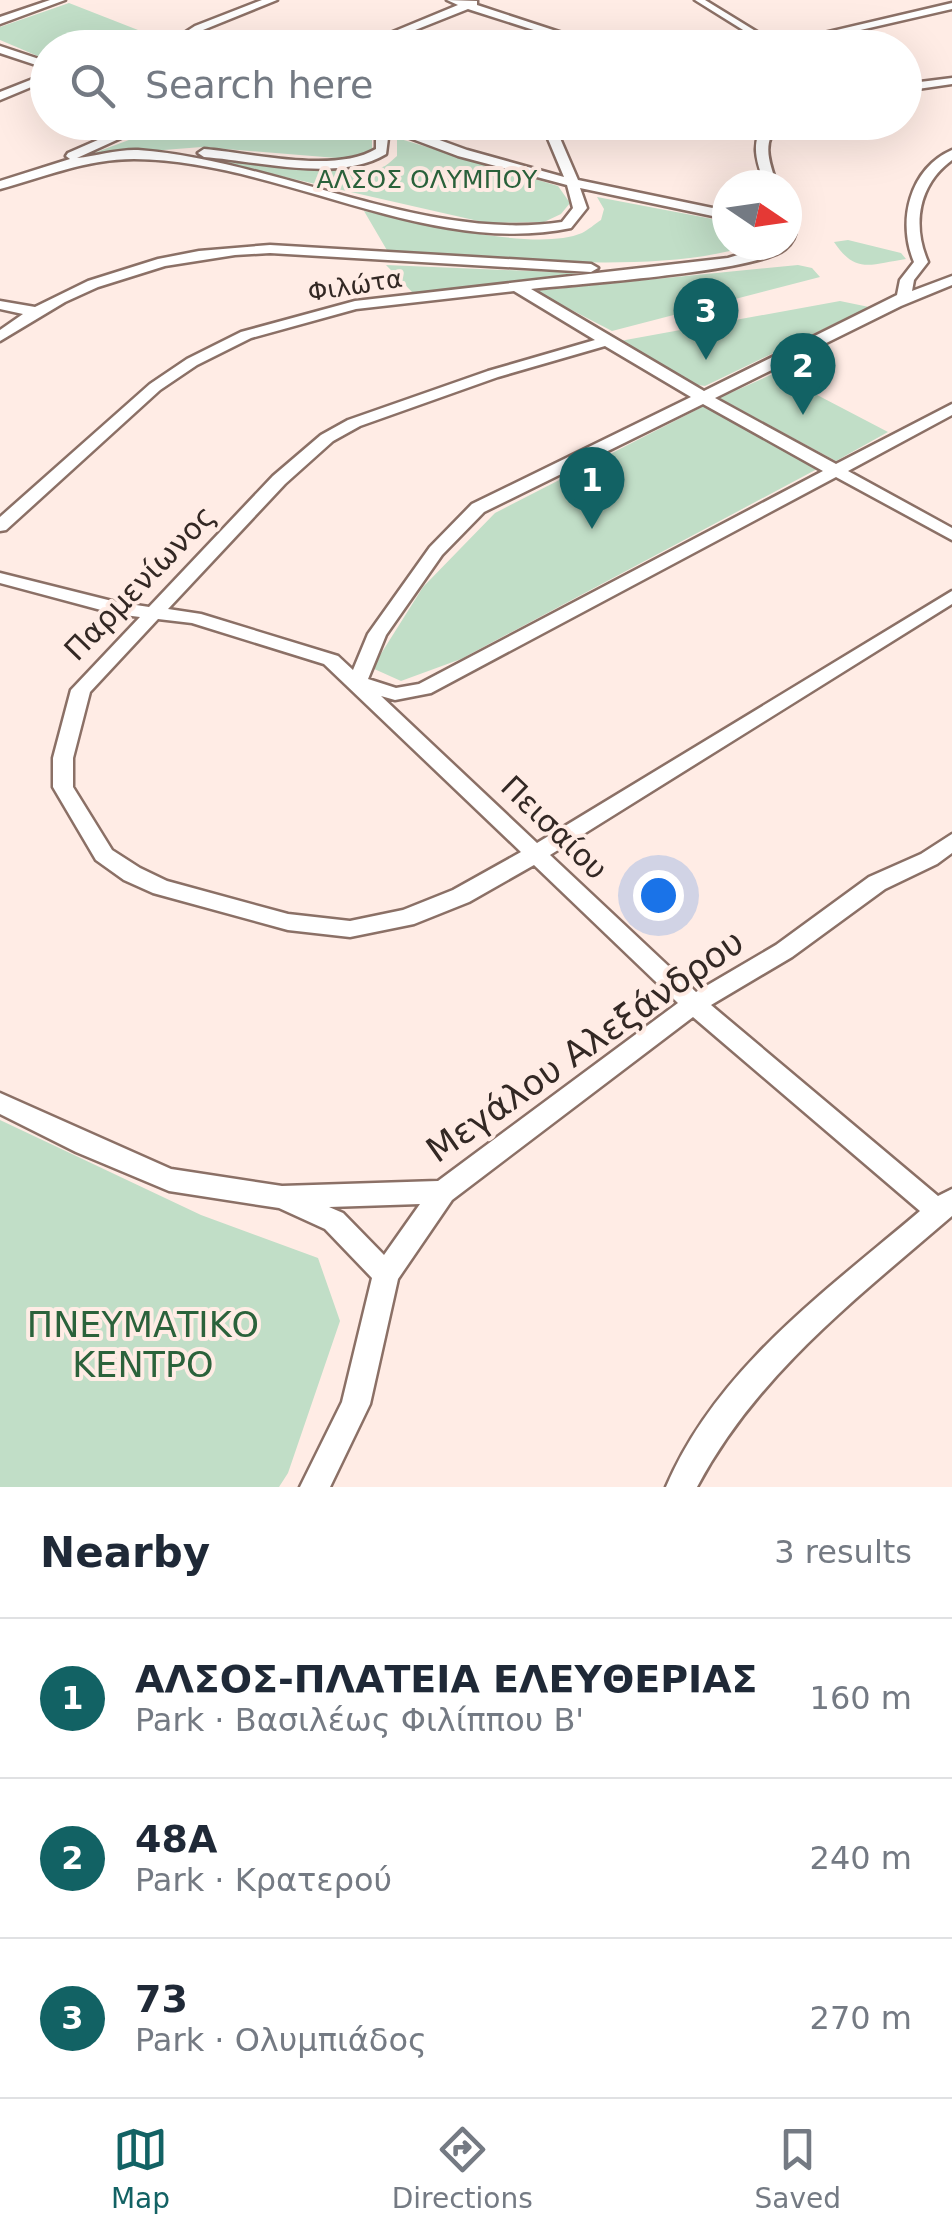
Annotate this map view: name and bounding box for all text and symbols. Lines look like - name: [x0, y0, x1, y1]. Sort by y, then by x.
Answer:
- search box: [30, 30, 922, 140]
- icon: search: [65, 58, 120, 113]
- text: Search here: [145, 63, 373, 107]
- park label: ΑΛΣΟΣ ΟΛΥΜΠΟΥ: [317, 165, 538, 194]
- north arrow: [712, 170, 802, 260]
- street label: Φιλώτα: [306, 264, 404, 307]
- pin: 3: [674, 278, 738, 360]
- pin: 2: [770, 332, 836, 415]
- pin: 1: [560, 446, 624, 529]
- street label: Παρμενίωνος: [57, 498, 222, 667]
- street label: Πεισαίου: [494, 769, 615, 887]
- your location: [633, 870, 684, 921]
- street label: Μεγάλου Αλεξάνδρου: [419, 921, 751, 1171]
- park label: ΠΝΕΥΜΑΤΙΚΟ ΚΕΝΤΡΟ: [27, 1305, 259, 1385]
- text: Nearby: [40, 1528, 210, 1577]
- text: 3 results: [774, 1533, 912, 1571]
- text: ΑΛΣΟΣ-ΠΛΑΤΕΙΑ ΕΛΕΥΘΕΡΙΑΣ: [135, 1657, 758, 1701]
- text: 1: [61, 1679, 84, 1717]
- text: 160 m: [810, 1679, 912, 1717]
- text: Park · Βασιλέως Φιλίππου Β': [135, 1701, 584, 1739]
- text: 48Α: [135, 1817, 217, 1861]
- text: 2: [61, 1839, 84, 1877]
- text: 240 m: [810, 1839, 912, 1877]
- text: Park · Κρατερού: [135, 1861, 392, 1899]
- text: 73: [135, 1977, 188, 2021]
- text: 3: [61, 1999, 84, 2037]
- text: 270 m: [810, 1999, 912, 2037]
- text: Park · Ολυμπιάδος: [135, 2021, 427, 2059]
- tab: Map: [111, 2122, 170, 2215]
- tab: Directions: [392, 2122, 533, 2215]
- tab: Saved: [755, 2122, 841, 2215]

